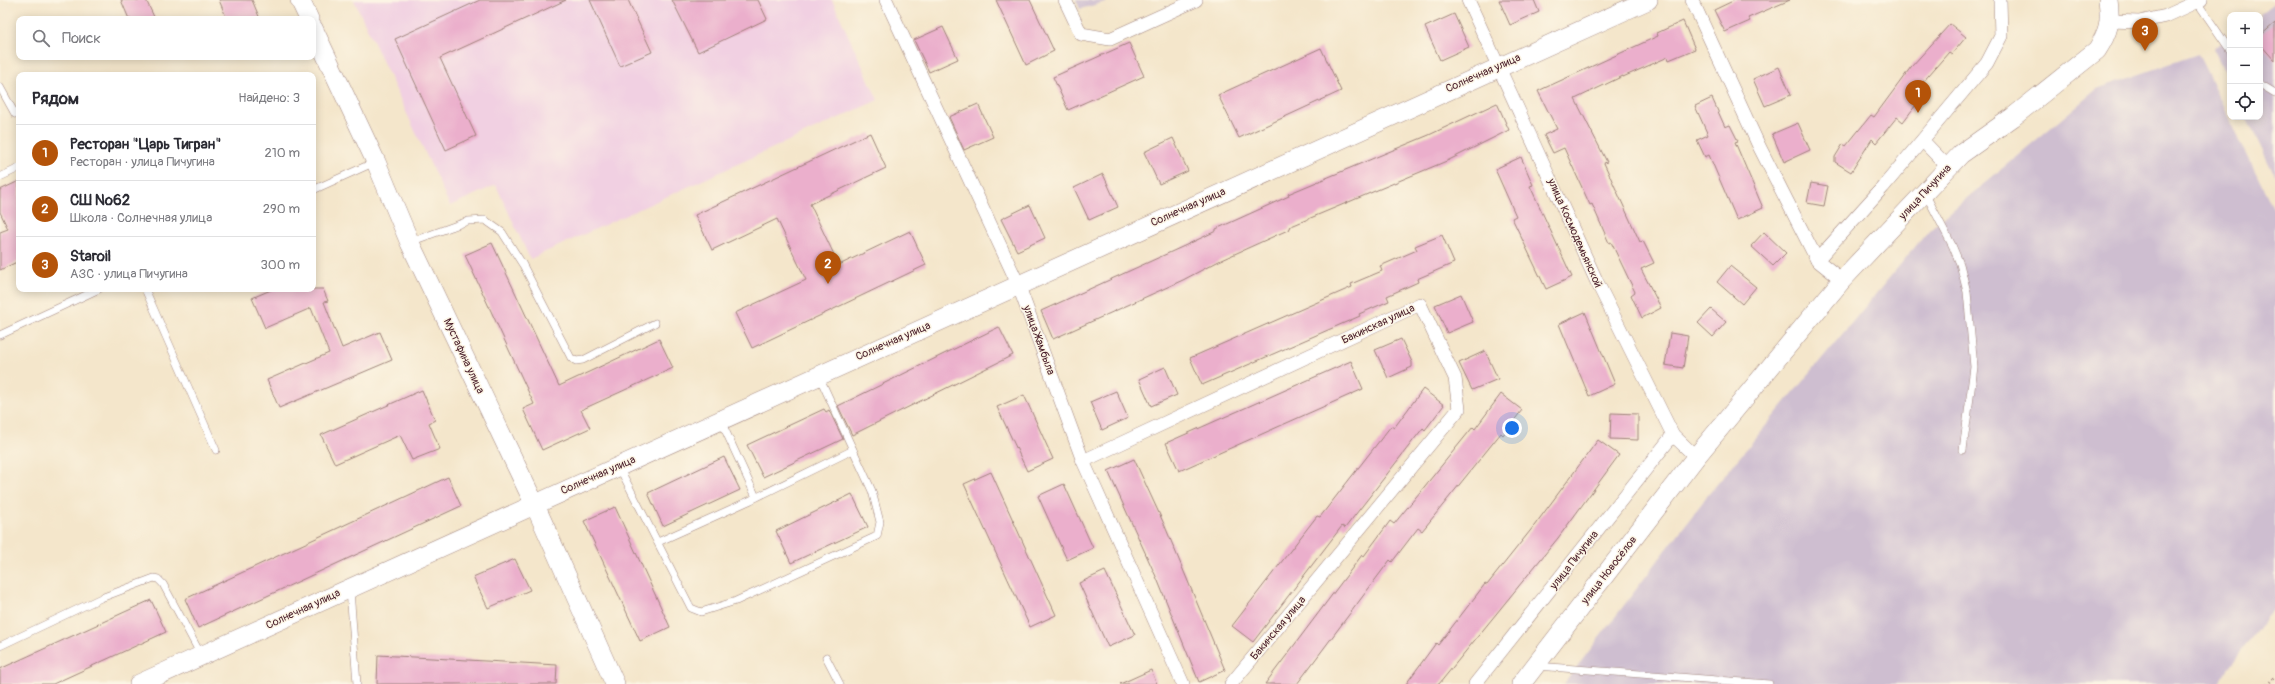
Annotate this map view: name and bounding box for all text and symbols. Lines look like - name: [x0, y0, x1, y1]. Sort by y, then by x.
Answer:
- map controls: [2227, 12, 2263, 120]
- button: +: [2227, 12, 2263, 48]
- search box: [16, 16, 316, 60]
- pin: 3: [2132, 18, 2158, 51]
- icon: search: [30, 27, 52, 49]
- text: Поиск: [62, 29, 101, 48]
- button: −: [2227, 48, 2263, 84]
- street label: Солнечная улица: [1444, 51, 1522, 95]
- pin: 1: [1905, 80, 1931, 113]
- button: locate: [2227, 84, 2263, 120]
- text: Рядом: [32, 88, 79, 109]
- text: Найдено: 3: [238, 90, 300, 106]
- text: Ресторан "Царь Тигран": [70, 135, 221, 154]
- text: 1: [42, 145, 48, 161]
- text: 210 m: [264, 145, 300, 161]
- text: Ресторан · улица Пичугина: [70, 154, 215, 170]
- street label: улица Пичугина: [1895, 162, 1954, 223]
- street label: улица Космодемьянской: [1545, 175, 1605, 290]
- street label: Солнечная улица: [1149, 185, 1227, 229]
- text: СШ №62: [70, 191, 130, 210]
- text: 2: [41, 201, 49, 217]
- text: 290 m: [263, 201, 300, 217]
- text: Школа · Солнечная улица: [70, 210, 212, 226]
- text: Staroil: [70, 247, 111, 266]
- pin: 2: [815, 251, 841, 284]
- text: 3: [41, 257, 49, 273]
- text: 300 m: [261, 257, 300, 273]
- text: АЗС · улица Пичугина: [70, 266, 188, 282]
- street label: Бакинская улица: [1339, 301, 1417, 347]
- street label: улица Жамбыла: [1020, 303, 1058, 377]
- street label: Мустафина улица: [441, 316, 487, 396]
- street label: Солнечная улица: [854, 319, 932, 363]
- your location: [1502, 418, 1522, 438]
- street label: Солнечная улица: [559, 453, 637, 497]
- street label: улица Пичугина: [1546, 528, 1601, 593]
- street label: улица Новосёлов: [1578, 533, 1640, 607]
- street label: Солнечная улица: [264, 586, 342, 632]
- street label: Бакинская улица: [1248, 594, 1308, 662]

